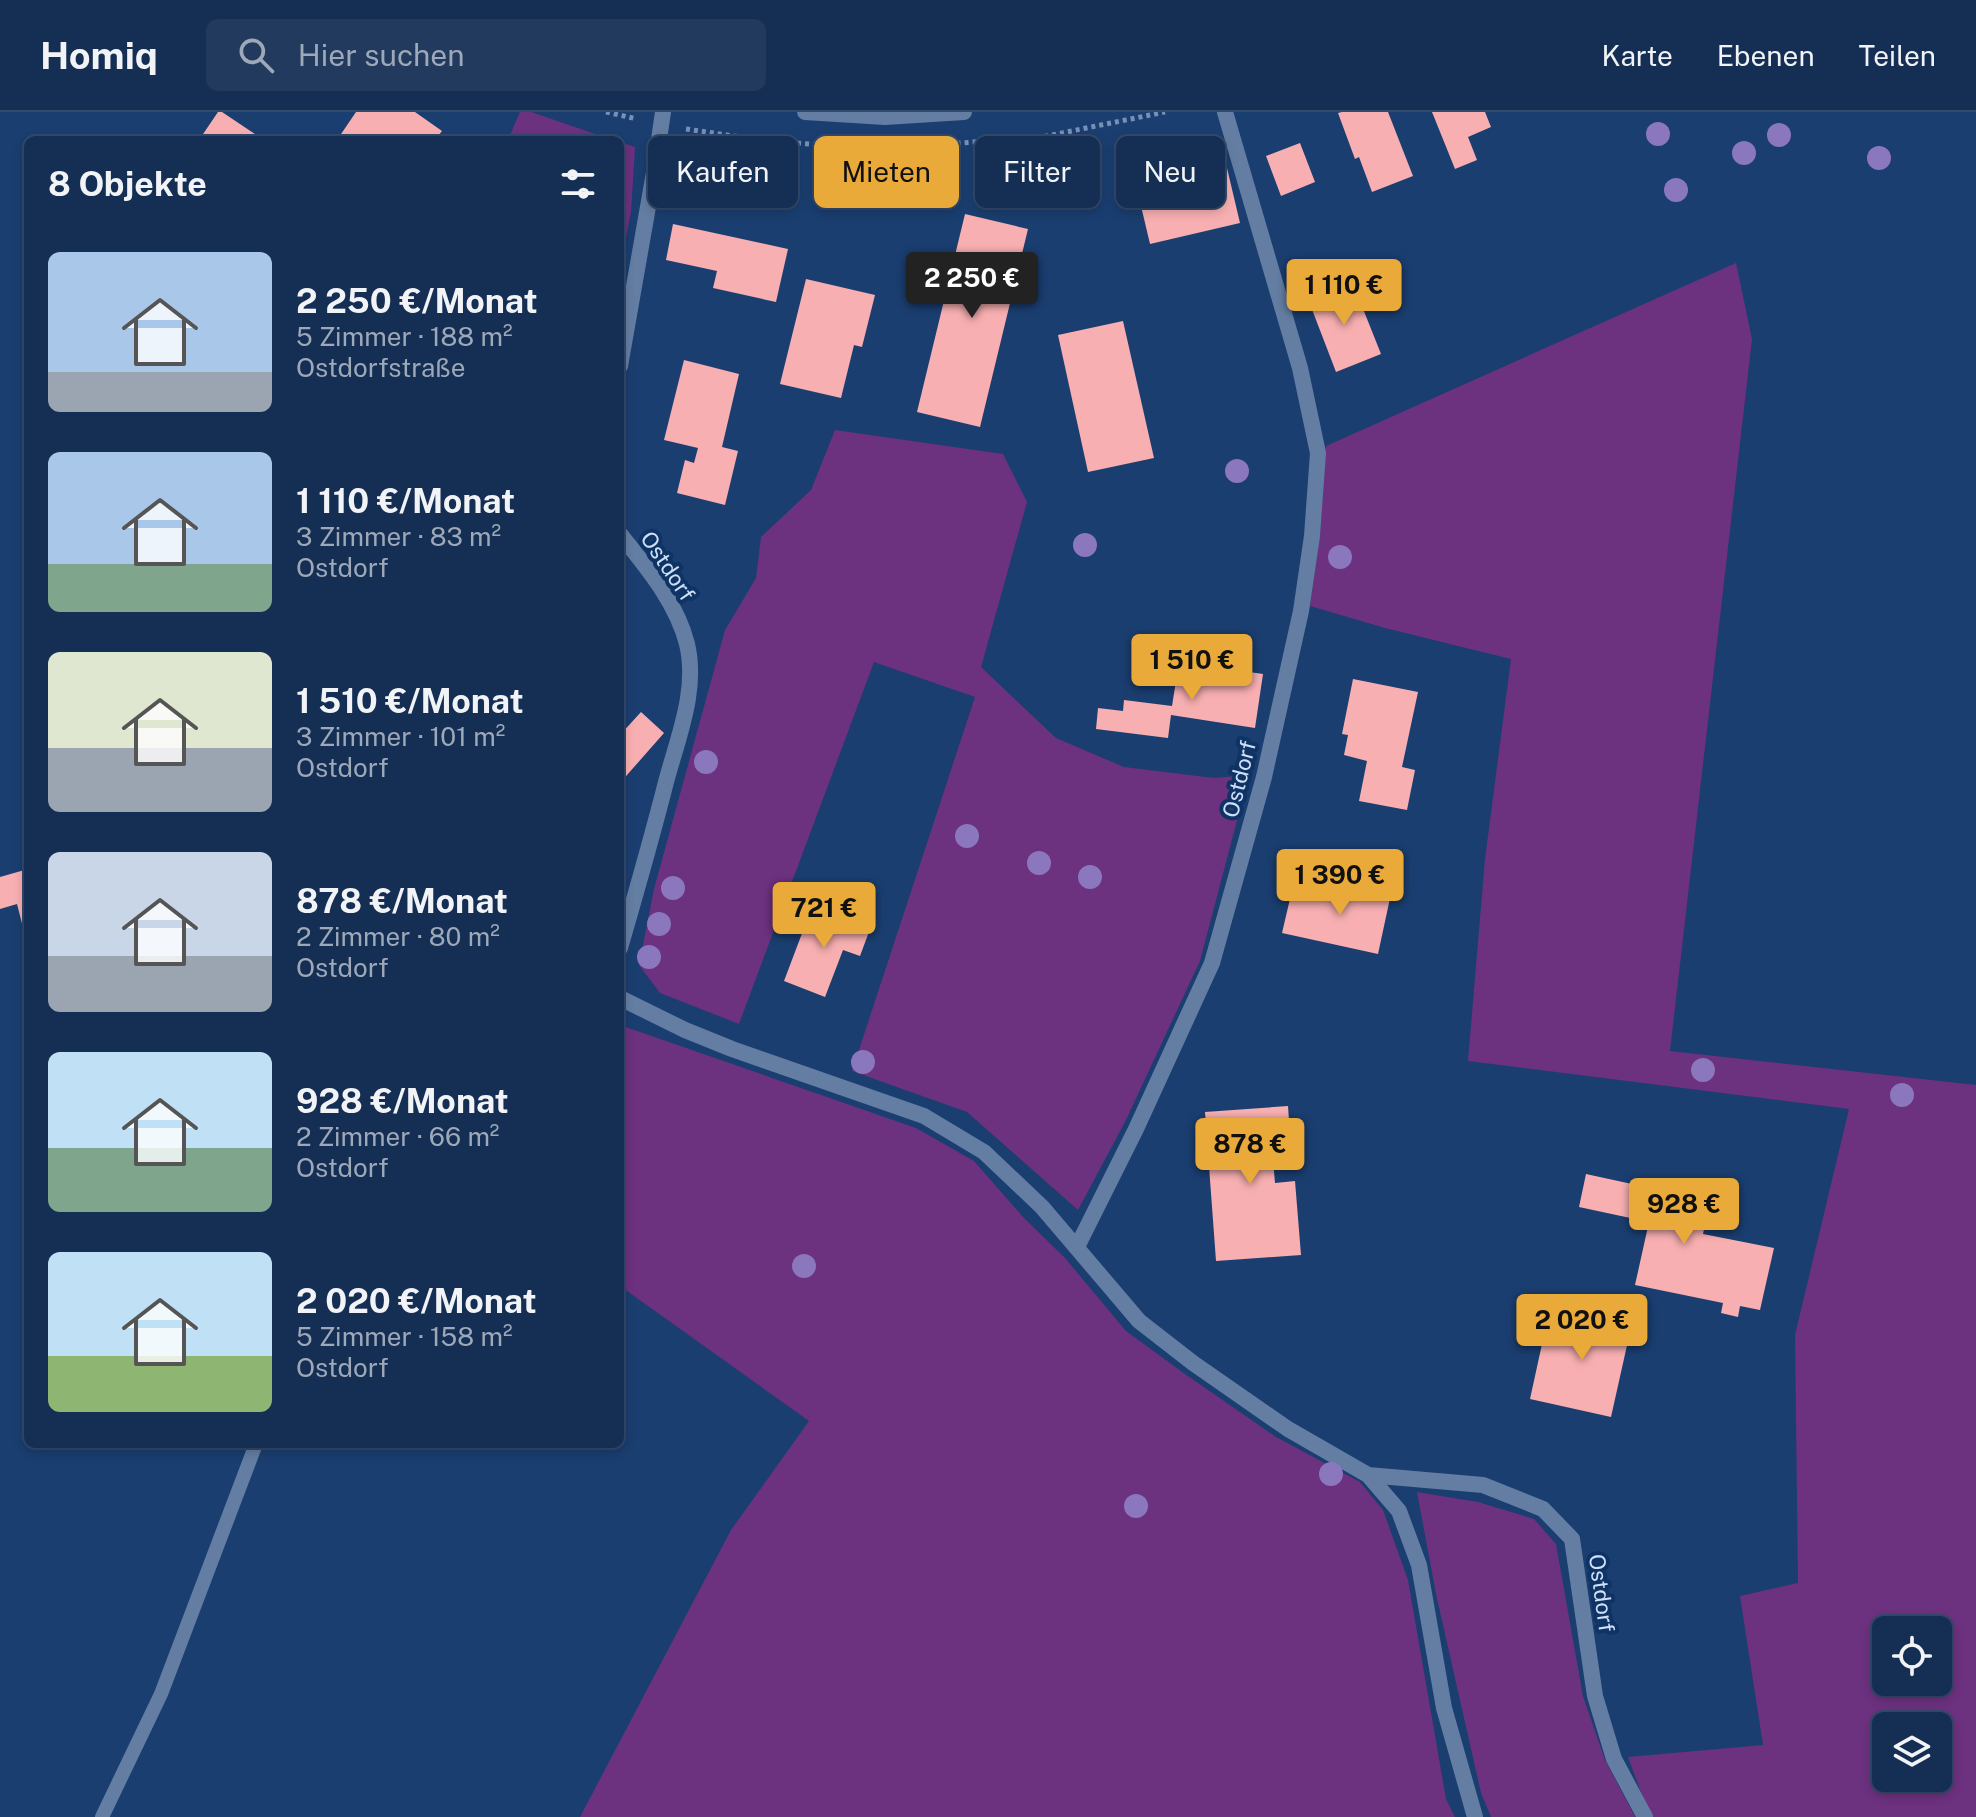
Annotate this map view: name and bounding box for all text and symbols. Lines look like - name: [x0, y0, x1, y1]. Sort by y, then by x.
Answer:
- search box: [206, 19, 766, 91]
- text: Homiq: [40, 33, 158, 78]
- icon: search: [234, 33, 278, 77]
- text: Hier suchen: [298, 37, 465, 73]
- text: Karte: [1602, 39, 1673, 72]
- text: Ebenen: [1717, 39, 1815, 72]
- text: Teilen: [1859, 39, 1936, 72]
- chip: Kaufen: [648, 136, 798, 208]
- chip: Mieten: [814, 136, 959, 208]
- chip: Filter: [975, 136, 1100, 208]
- chip: Neu: [1116, 136, 1225, 208]
- icon: filters: [556, 162, 600, 206]
- text: 8 Objekte: [48, 164, 207, 204]
- pin: 2 250 €: [898, 252, 1046, 320]
- pin: 1 110 €: [1270, 259, 1418, 327]
- text: 2 250 €: [924, 262, 1020, 293]
- text: 1 110 €: [1305, 269, 1383, 300]
- text: 2 250 €/Monat: [296, 281, 538, 321]
- icon: home: [112, 284, 208, 380]
- text: 5 Zimmer · 188 m²: [296, 321, 512, 352]
- text: Ostdorfstraße: [296, 352, 465, 383]
- text: 1 110 €/Monat: [296, 481, 515, 521]
- icon: home: [112, 484, 208, 580]
- text: 3 Zimmer · 83 m²: [296, 521, 501, 552]
- street label: Ostdorf: [635, 526, 701, 606]
- text: Ostdorf: [296, 552, 388, 583]
- pin: 1 510 €: [1118, 634, 1266, 702]
- text: 1 510 €: [1149, 644, 1235, 675]
- text: 1 510 €/Monat: [296, 681, 524, 721]
- icon: home: [112, 684, 208, 780]
- text: 3 Zimmer · 101 m²: [296, 721, 505, 752]
- street label: Ostdorf: [1217, 738, 1261, 820]
- text: Ostdorf: [296, 752, 388, 783]
- pin: 1 390 €: [1266, 849, 1414, 917]
- text: 1 390 €: [1295, 859, 1385, 890]
- text: 878 €/Monat: [296, 881, 508, 921]
- pin: 721 €: [768, 882, 880, 950]
- icon: home: [112, 884, 208, 980]
- text: 721 €: [791, 892, 857, 923]
- text: 2 Zimmer · 80 m²: [296, 921, 500, 952]
- text: Ostdorf: [296, 952, 388, 983]
- text: 928 €/Monat: [296, 1081, 509, 1121]
- icon: home: [112, 1084, 208, 1180]
- pin: 878 €: [1194, 1118, 1306, 1186]
- text: 2 Zimmer · 66 m²: [296, 1121, 499, 1152]
- text: 878 €: [1213, 1128, 1287, 1159]
- text: Ostdorf: [296, 1152, 388, 1183]
- pin: 928 €: [1628, 1178, 1740, 1246]
- text: 928 €: [1647, 1188, 1721, 1219]
- text: 2 020 €/Monat: [296, 1281, 537, 1321]
- icon: home: [112, 1284, 208, 1380]
- pin: 2 020 €: [1508, 1294, 1656, 1362]
- text: 2 020 €: [1534, 1304, 1630, 1335]
- text: 5 Zimmer · 158 m²: [296, 1321, 512, 1352]
- text: Ostdorf: [296, 1352, 388, 1383]
- street label: Ostdorf: [1584, 1552, 1620, 1634]
- map controls: [1872, 1616, 1952, 1792]
- button: locate: [1872, 1616, 1952, 1696]
- button: layers: [1872, 1712, 1952, 1792]

